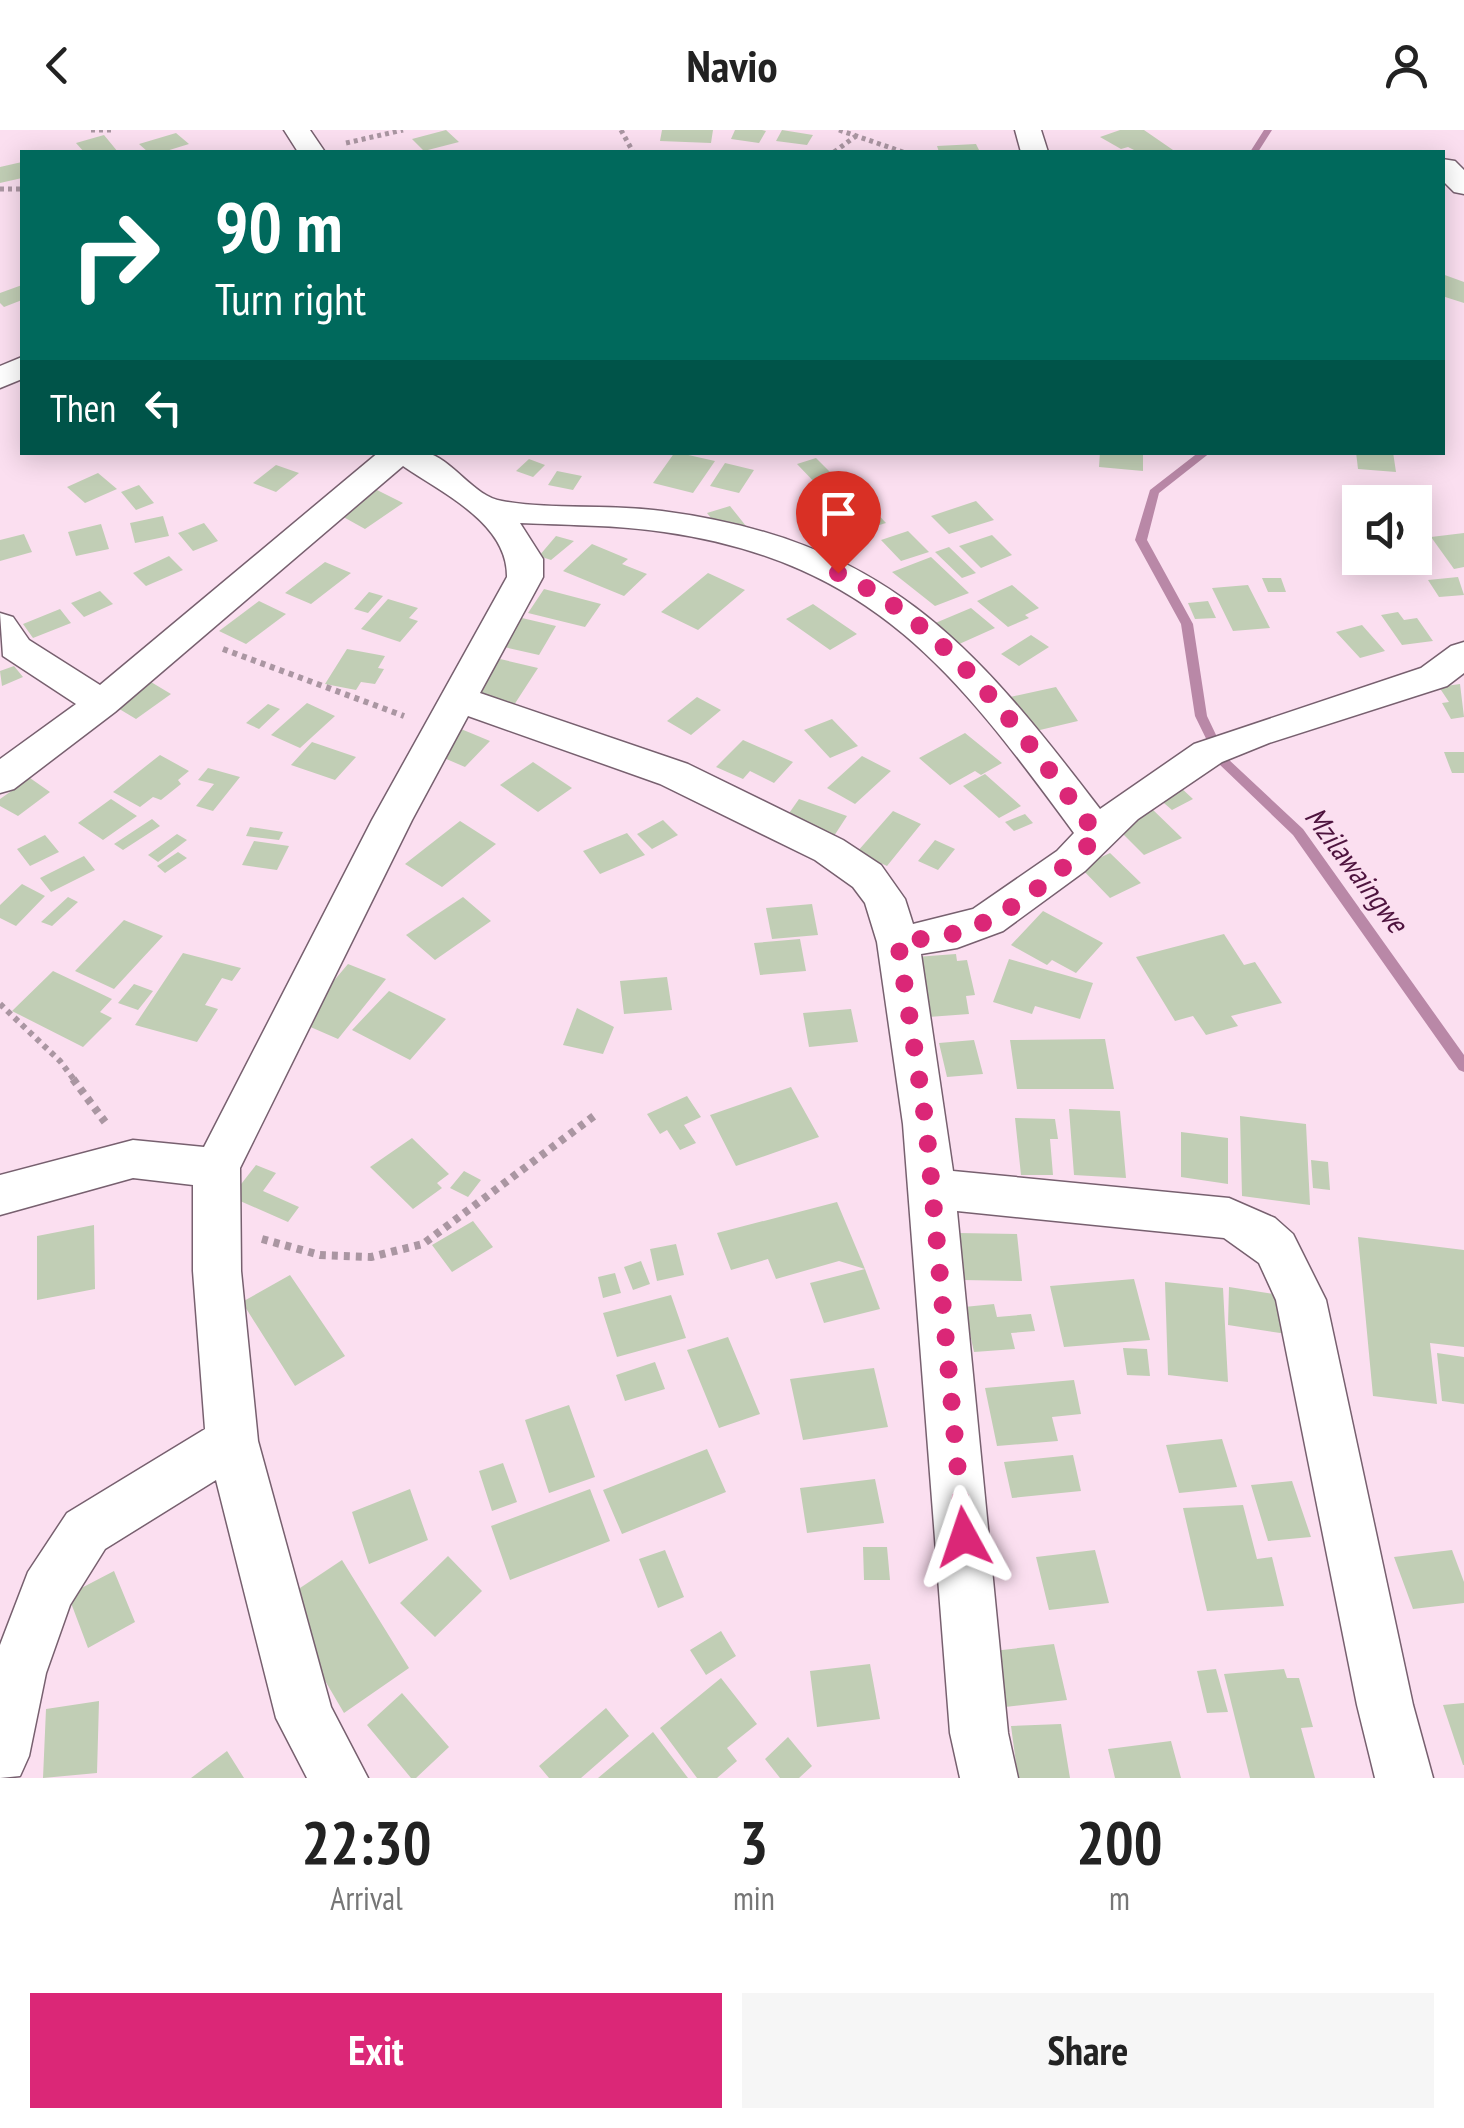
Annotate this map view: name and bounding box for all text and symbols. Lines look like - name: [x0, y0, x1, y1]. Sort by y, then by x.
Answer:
- text: Navio: [687, 36, 778, 94]
- icon: back: [30, 38, 85, 93]
- icon: person: [1379, 38, 1434, 93]
- text: 90 m: [215, 181, 343, 271]
- icon: right: [50, 190, 180, 320]
- text: Turn right: [215, 269, 366, 327]
- icon: left: [136, 380, 191, 435]
- text: Then: [50, 383, 116, 432]
- pin: [796, 471, 881, 574]
- map controls: [1342, 485, 1432, 575]
- button: sound: [1342, 485, 1432, 575]
- icon: arrive: [811, 486, 866, 541]
- water label: Mzilawaingwe: [1297, 798, 1418, 941]
- position arrow: [912, 1485, 1016, 1589]
- text: 22:30: [302, 1803, 431, 1881]
- text: 3: [740, 1803, 768, 1881]
- text: 200: [1076, 1803, 1162, 1881]
- text: Arrival: [330, 1877, 403, 1919]
- text: min: [733, 1877, 775, 1919]
- text: m: [1109, 1877, 1130, 1919]
- button: Exit: [30, 1993, 722, 2108]
- button: Share: [742, 1993, 1434, 2108]

